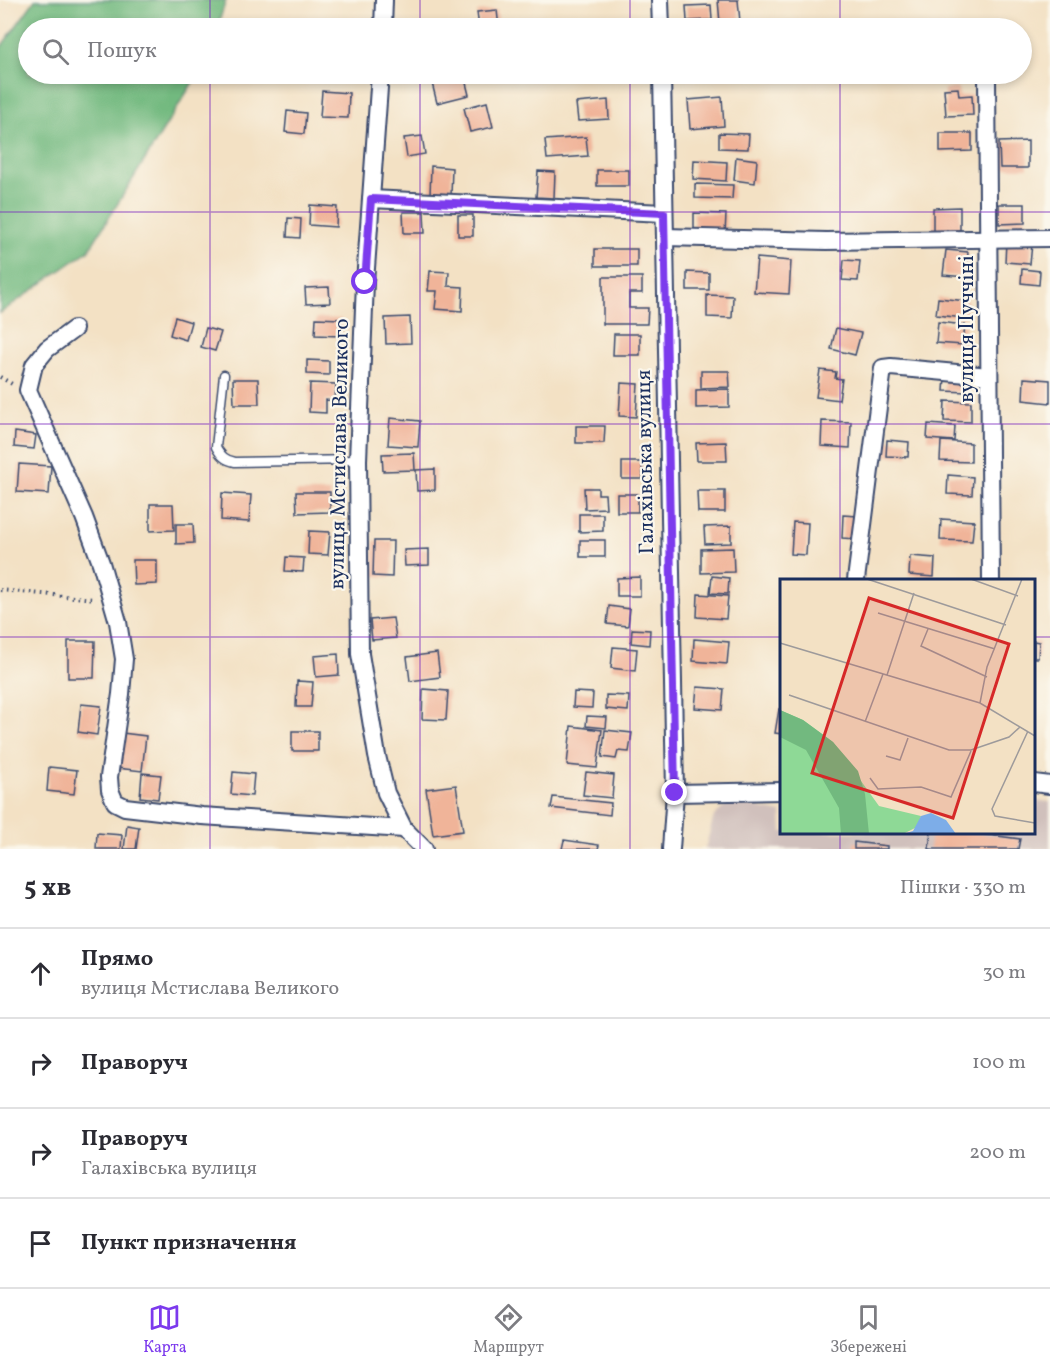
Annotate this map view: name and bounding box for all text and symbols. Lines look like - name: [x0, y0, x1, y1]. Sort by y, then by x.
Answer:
- search box: [18, 18, 1032, 84]
- icon: search: [39, 35, 72, 68]
- text: Пошук: [87, 36, 157, 67]
- street label: вулиця Пуччіні: [953, 255, 982, 403]
- route start: [351, 268, 377, 294]
- street label: вулиця Мстислава Великого: [323, 318, 357, 590]
- street label: Галахівська вулиця: [630, 369, 662, 555]
- inset map: [780, 579, 1035, 834]
- route end: [661, 779, 687, 805]
- text: 5 хв: [24, 870, 71, 906]
- text: Пішки · 330 m: [900, 874, 1026, 902]
- text: Прямо: [81, 944, 153, 975]
- icon: ahead: [24, 957, 57, 990]
- text: 30 m: [982, 959, 1026, 987]
- text: вулиця Мстислава Великого: [81, 975, 339, 1003]
- icon: right: [24, 1047, 57, 1080]
- text: Праворуч: [81, 1048, 188, 1079]
- text: 100 m: [972, 1049, 1026, 1077]
- text: Праворуч: [81, 1124, 188, 1155]
- icon: right: [24, 1137, 57, 1170]
- text: 200 m: [969, 1139, 1026, 1167]
- text: Галахівська вулиця: [81, 1155, 257, 1183]
- icon: arrive: [24, 1227, 57, 1260]
- text: Пункт призначення: [81, 1228, 297, 1259]
- tab: Карта: [143, 1301, 187, 1359]
- tab: Маршрут: [473, 1301, 544, 1359]
- tab: Збережені: [830, 1301, 907, 1359]

